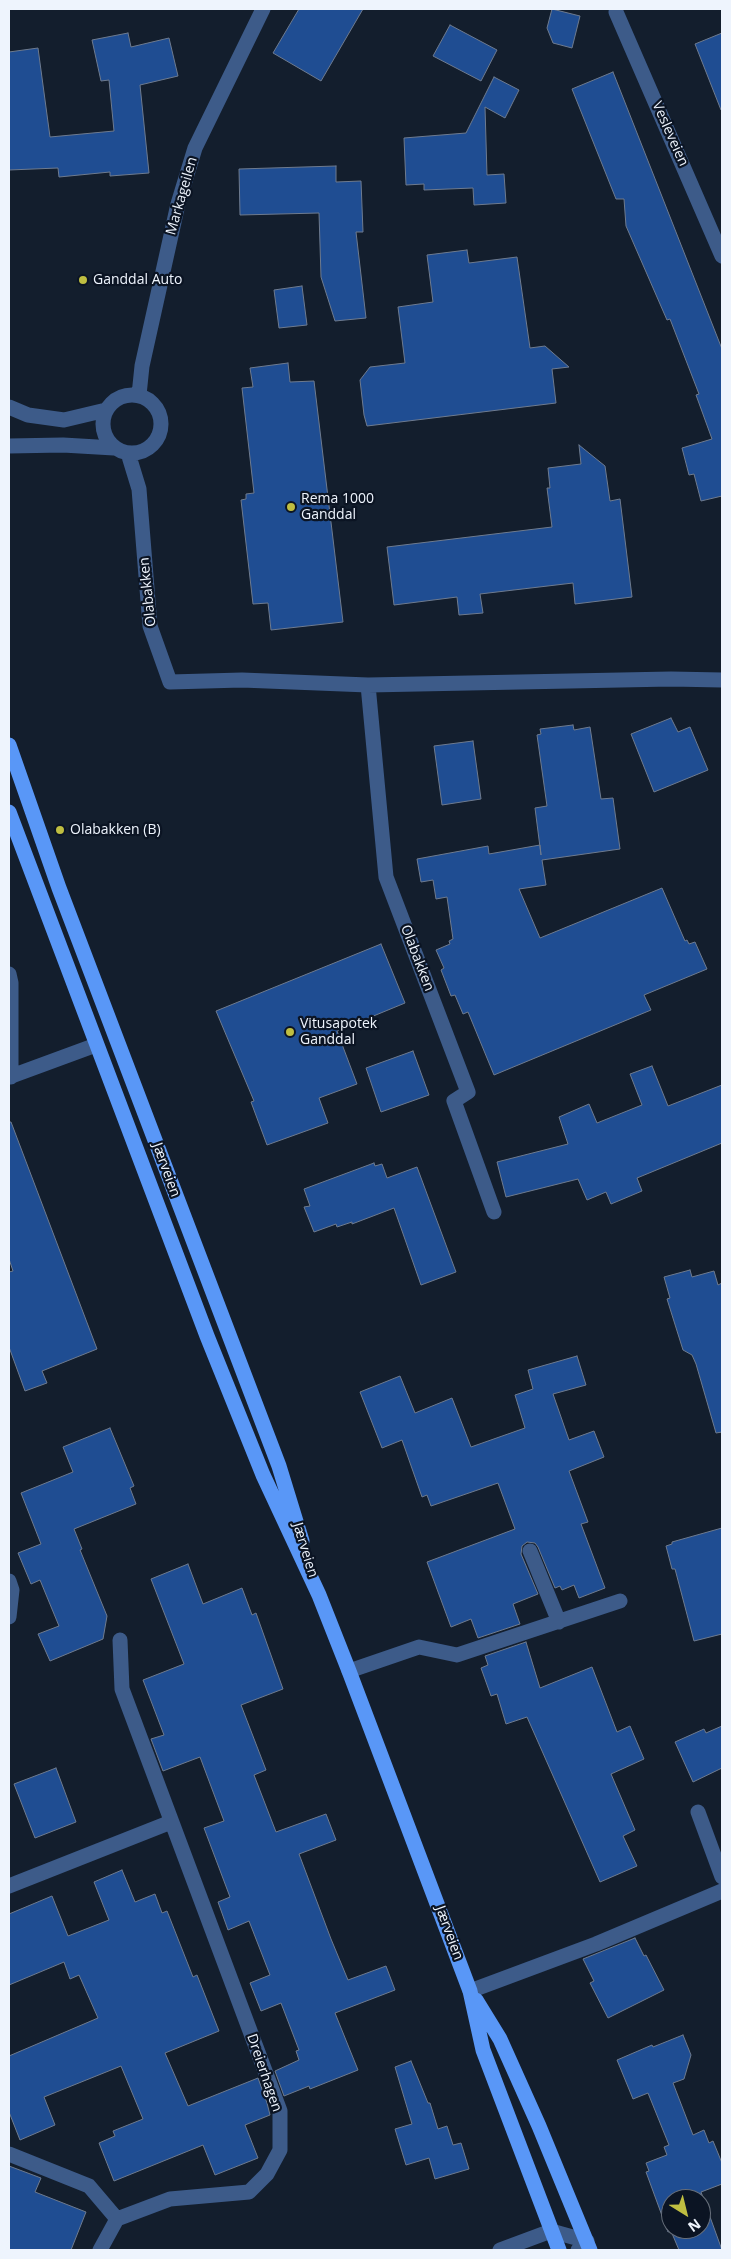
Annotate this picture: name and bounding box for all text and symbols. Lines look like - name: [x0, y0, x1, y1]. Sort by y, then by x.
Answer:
- street label: Vesleveien: [648, 99, 692, 169]
- street label: Markageilen: [163, 155, 201, 237]
- place label: Ganddal Auto: [93, 272, 182, 288]
- marker: Ganddal Auto: [77, 274, 89, 286]
- place label: Rema 1000 Ganddal: [301, 491, 374, 524]
- marker: Rema 1000 Ganddal: [285, 501, 297, 513]
- street label: Olabakken: [136, 556, 160, 628]
- place label: Olabakken (B): [70, 822, 161, 838]
- marker: Olabakken (B): [54, 824, 66, 836]
- street label: Olabakken: [397, 922, 437, 994]
- place label: Vitusapotek Ganddal: [300, 1016, 377, 1048]
- marker: Vitusapotek Ganddal: [284, 1026, 296, 1038]
- street label: Jærveien: [148, 1141, 184, 1199]
- street label: Jærveien: [289, 1521, 321, 1579]
- street label: Jærveien: [431, 1904, 467, 1962]
- street label: Dreierhagen: [243, 2032, 285, 2114]
- north arrow: [661, 2189, 711, 2239]
- text: N: [684, 2215, 705, 2237]

